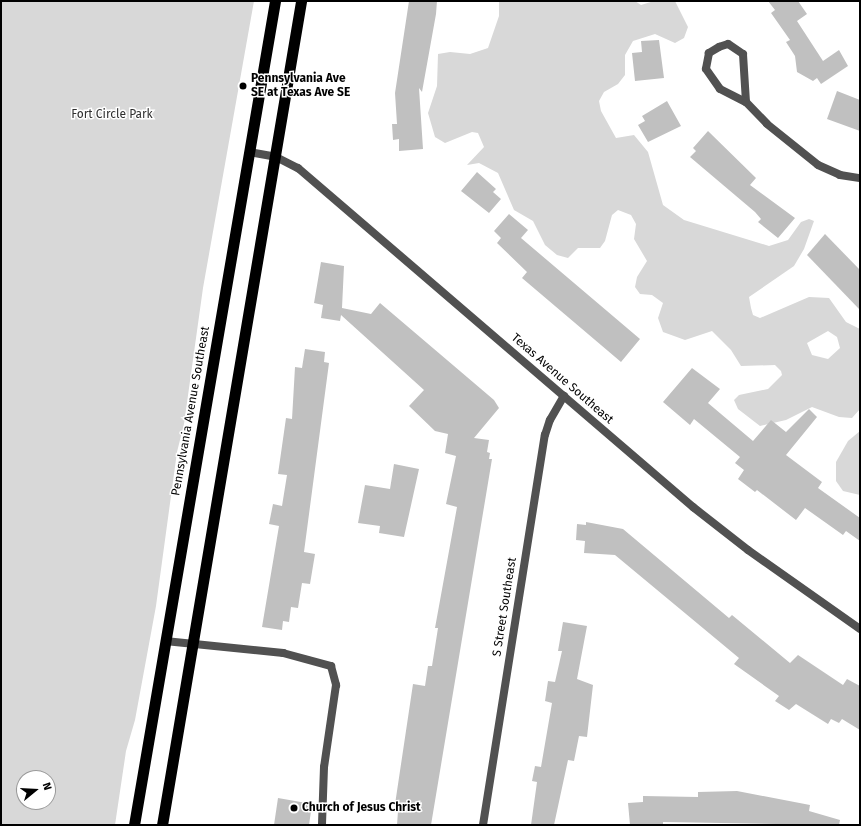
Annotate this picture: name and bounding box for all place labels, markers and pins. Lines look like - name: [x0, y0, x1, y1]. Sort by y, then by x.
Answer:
- place label: Pennsylvania Ave SE at Texas Ave SE: [251, 72, 350, 100]
- marker: Pennsylvania Ave SE at Texas Ave SE: [238, 81, 248, 91]
- place label: Church of Jesus Christ: [302, 801, 421, 815]
- marker: Church of Jesus Christ: [289, 803, 299, 813]

